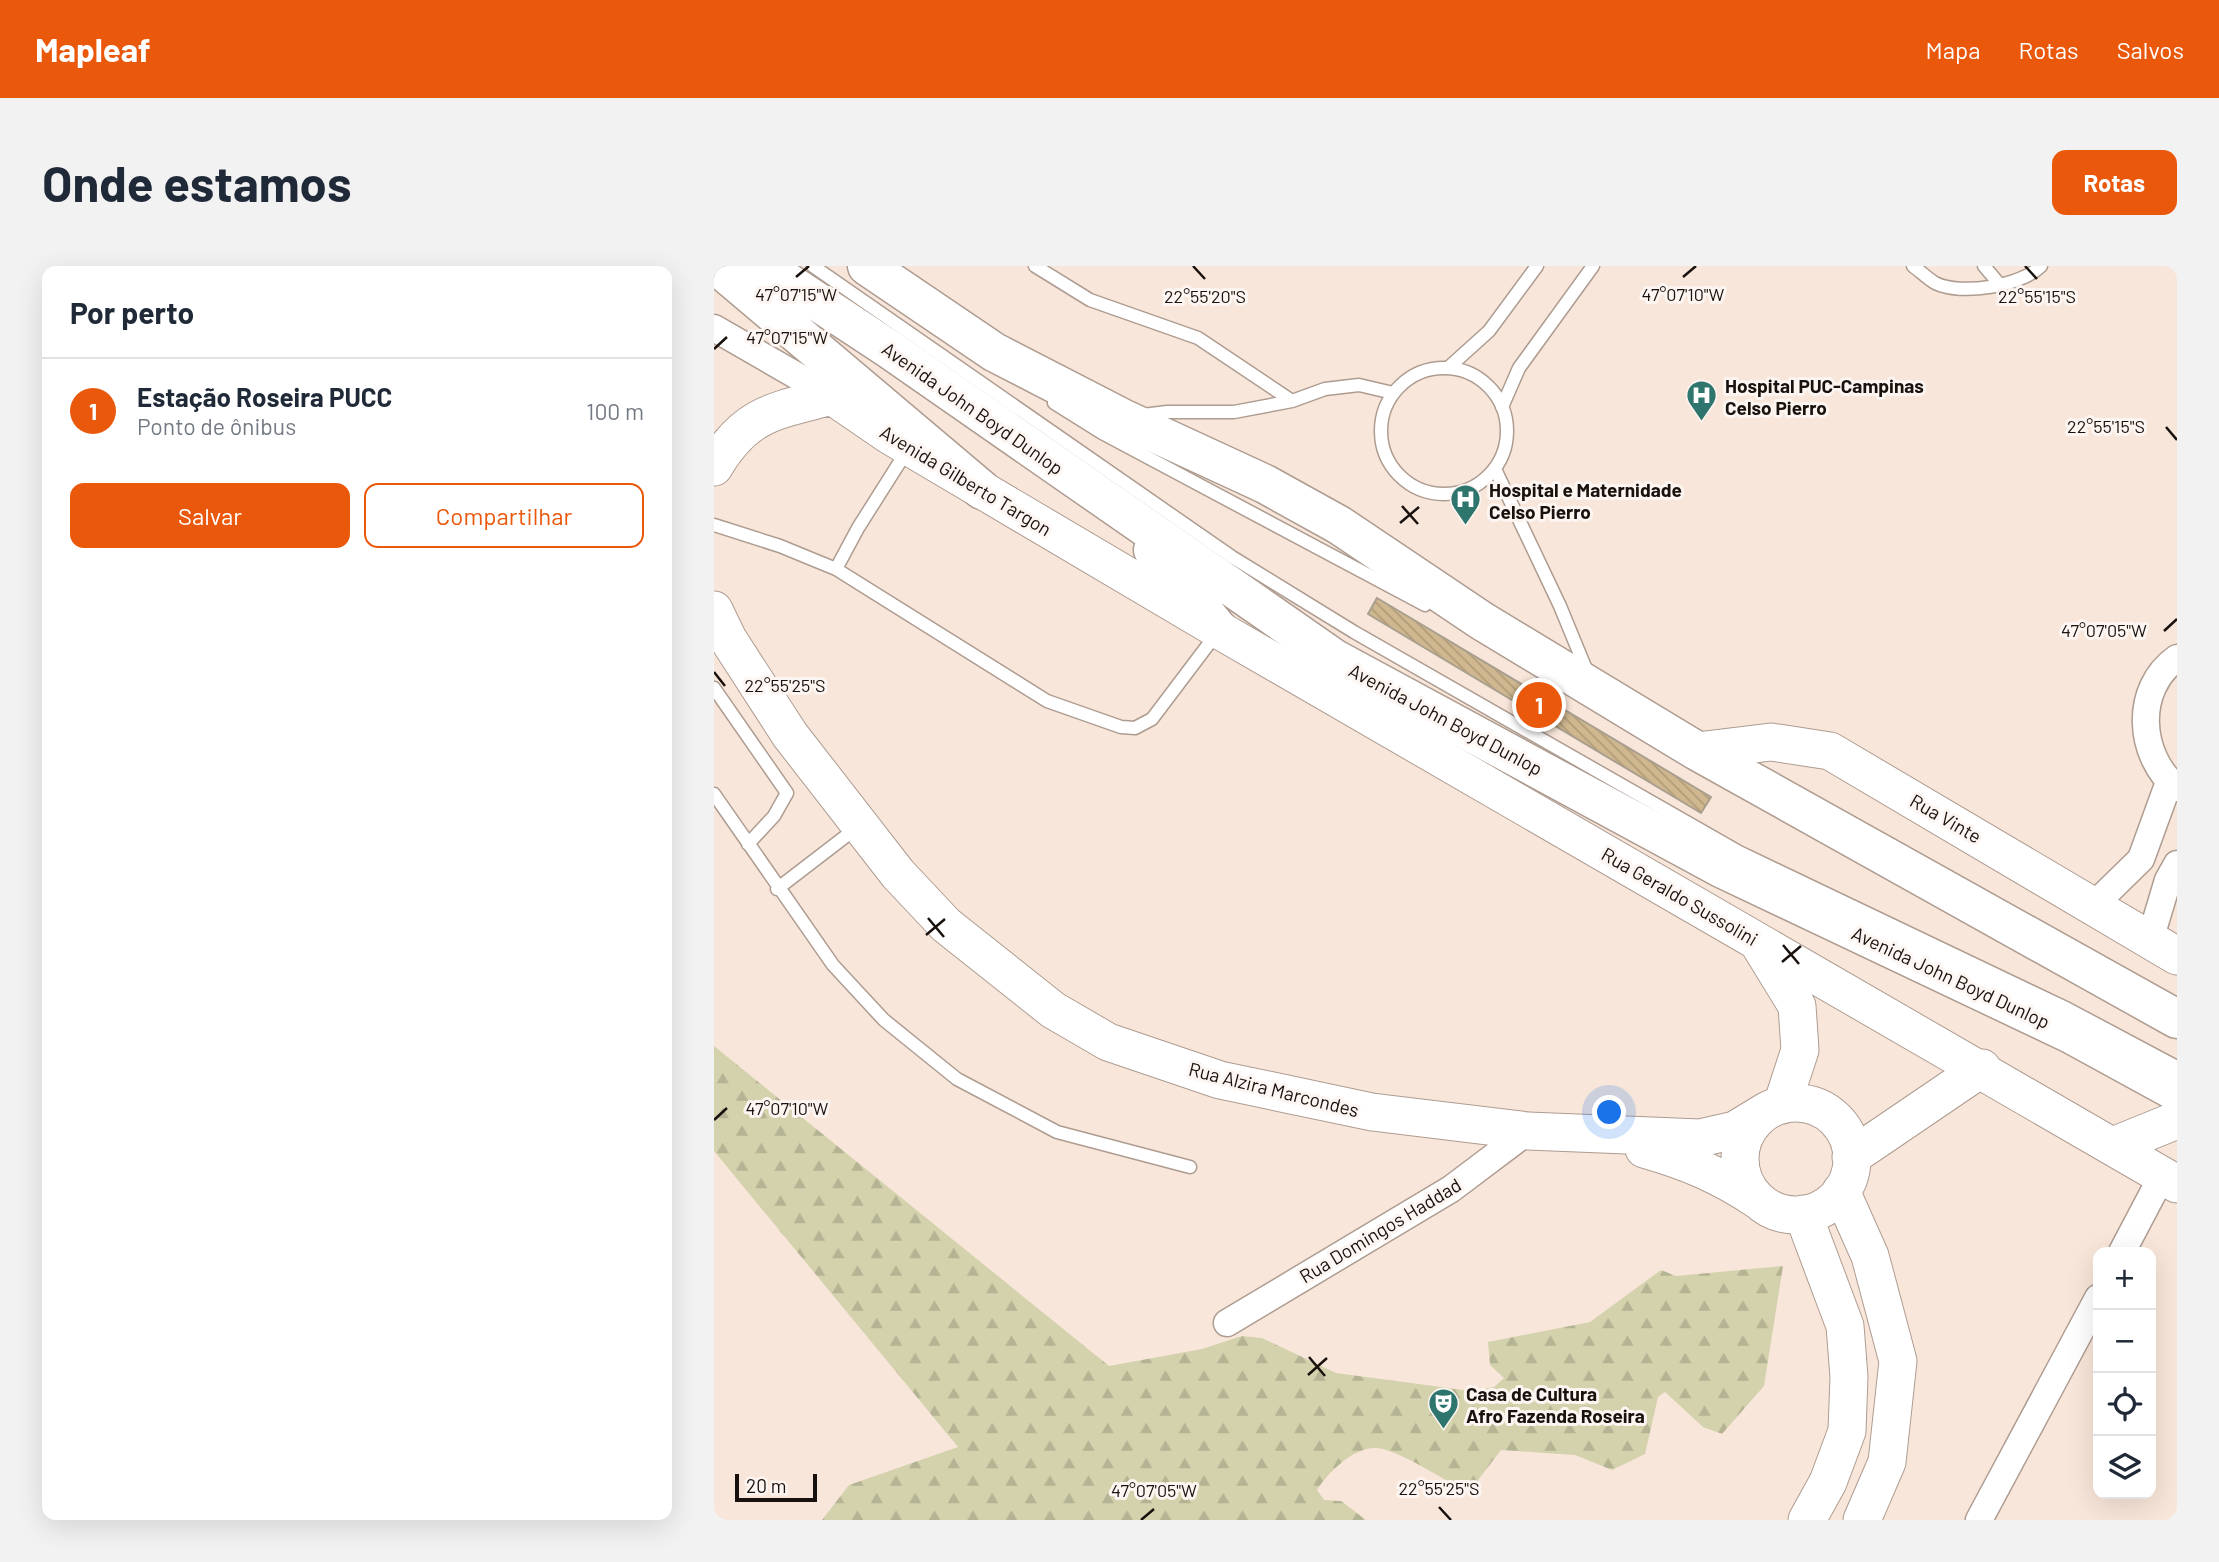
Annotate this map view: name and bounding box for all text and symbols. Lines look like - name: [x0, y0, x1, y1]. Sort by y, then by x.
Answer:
- text: Mapleaf: [35, 29, 151, 69]
- text: Mapa: [1926, 35, 1981, 64]
- text: Rotas: [2019, 35, 2079, 64]
- text: Salvos: [2117, 35, 2184, 64]
- button: Rotas: [2052, 150, 2177, 215]
- text: Onde estamos: [42, 153, 351, 212]
- text: 47°07'15"W: [755, 283, 837, 305]
- text: 47°07'10"W: [1642, 283, 1725, 305]
- text: 22°55'20"S: [1164, 285, 1246, 307]
- text: 22°55'15"S: [1998, 285, 2076, 307]
- text: Por perto: [70, 294, 194, 330]
- text: 47°07'15"W: [746, 326, 828, 348]
- street label: Avenida John Boyd Dunlop: [878, 337, 1068, 479]
- place label: Hospital PUC-Campinas Celso Pierro: [1725, 374, 1924, 419]
- hospital icon: Hospital PUC-Campinas Celso Pierro: [1685, 379, 1719, 423]
- text: Estação Roseira PUCC: [137, 381, 392, 412]
- text: 1: [89, 397, 97, 425]
- text: 100 m: [586, 397, 644, 425]
- text: Ponto de ônibus: [137, 412, 296, 440]
- text: 22°55'15"S: [2067, 415, 2145, 437]
- street label: Avenida Gilberto Targon: [876, 420, 1056, 540]
- place label: Hospital e Maternidade Celso Pierro: [1489, 478, 1682, 523]
- button: Salvar: [70, 483, 350, 548]
- button: Compartilhar: [364, 483, 644, 548]
- hospital icon: Hospital e Maternidade Celso Pierro: [1449, 483, 1483, 527]
- text: 47°07'05"W: [2061, 619, 2147, 641]
- street label: Avenida John Boyd Dunlop: [1345, 658, 1547, 780]
- text: 22°55'25"S: [744, 674, 826, 696]
- pin: 1: [1516, 679, 1562, 731]
- street label: Rua Vinte: [1906, 788, 1986, 848]
- street label: Rua Geraldo Sussolini: [1598, 842, 1762, 950]
- street label: Avenida John Boyd Dunlop: [1848, 921, 2054, 1033]
- street label: Rua Alzira Marcondes: [1186, 1057, 1362, 1121]
- your location: [1592, 1095, 1626, 1129]
- text: 47°07'10"W: [746, 1097, 829, 1119]
- street label: Rua Domingos Haddad: [1295, 1173, 1465, 1287]
- map controls: [2093, 1247, 2156, 1499]
- button: +: [2093, 1247, 2156, 1310]
- button: −: [2093, 1310, 2156, 1373]
- button: locate: [2093, 1373, 2156, 1436]
- place label: Casa de Cultura Afro Fazenda Roseira: [1466, 1382, 1645, 1427]
- theatre icon: Casa de Cultura Afro Fazenda Roseira: [1426, 1387, 1460, 1431]
- button: layers: [2093, 1436, 2156, 1499]
- scale bar: [735, 1471, 817, 1503]
- text: 20 m: [746, 1474, 786, 1497]
- text: 22°55'25"S: [1398, 1477, 1480, 1499]
- text: 47°07'05"W: [1111, 1479, 1197, 1501]

